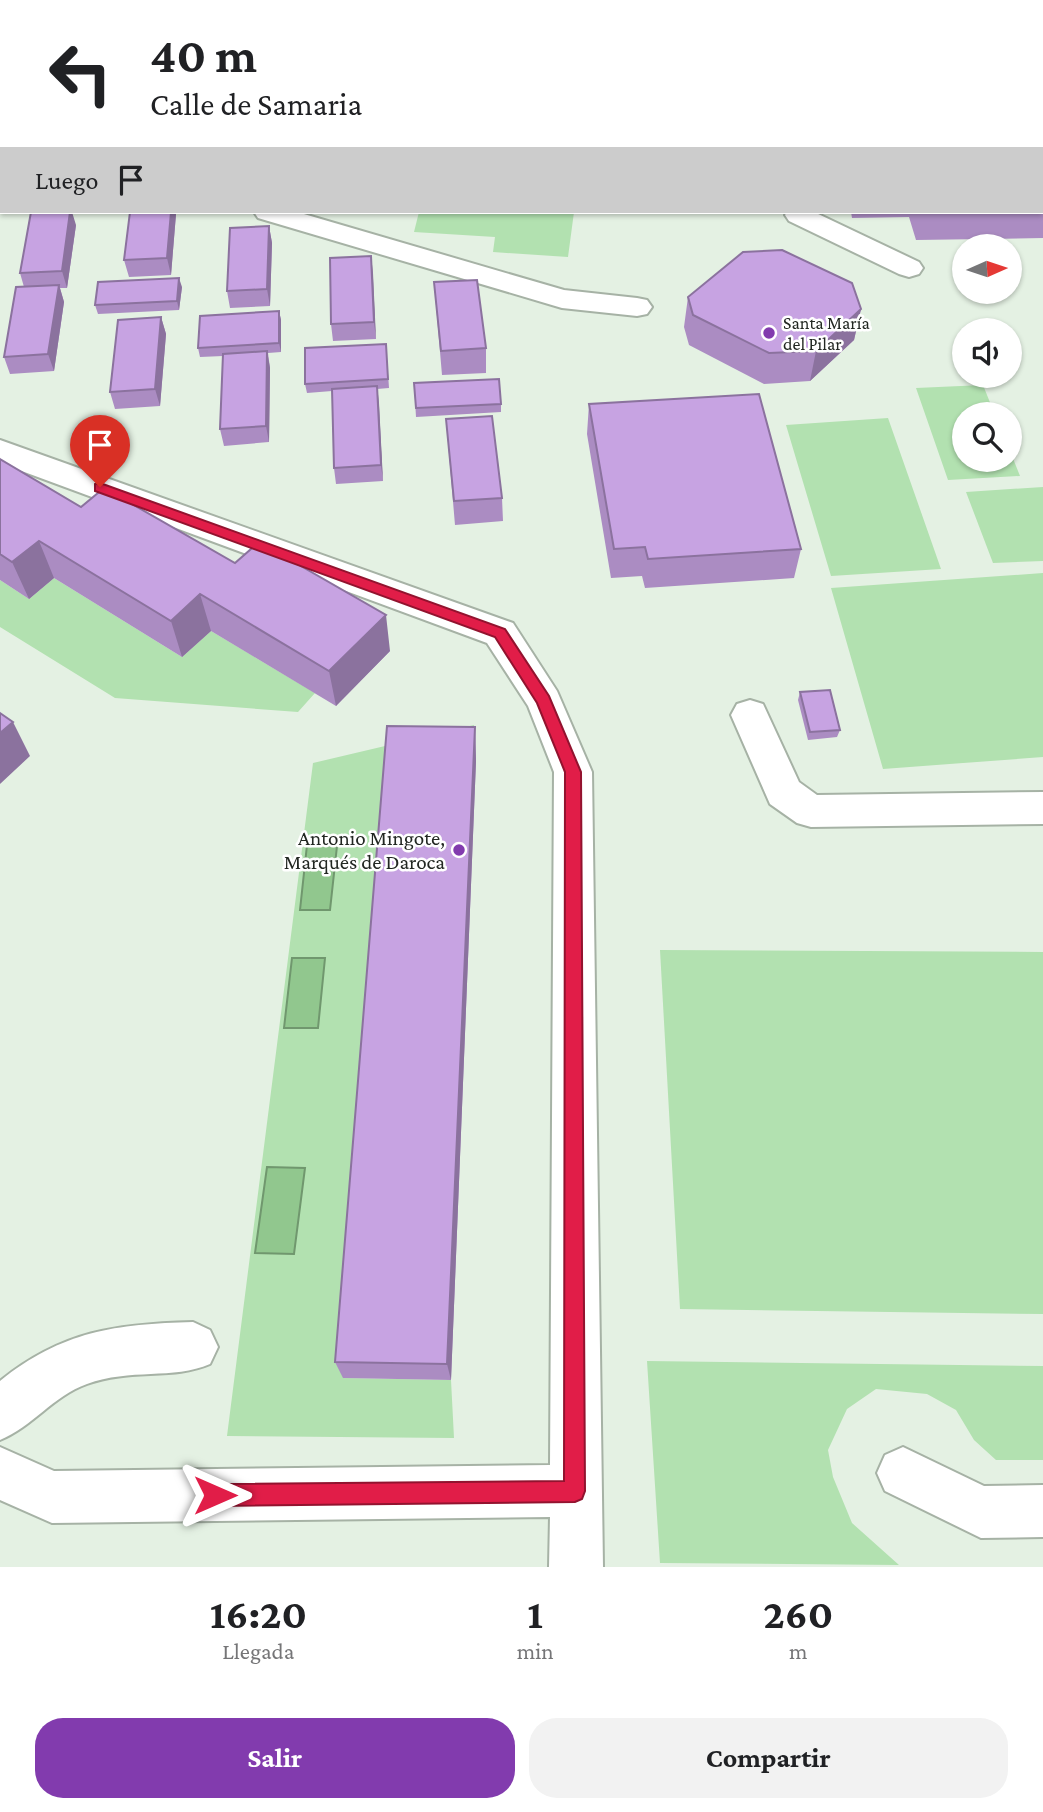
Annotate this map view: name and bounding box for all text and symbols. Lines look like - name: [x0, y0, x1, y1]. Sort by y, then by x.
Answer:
- icon: left: [35, 28, 126, 119]
- text: 40 m: [150, 28, 257, 83]
- text: Calle de Samaria: [150, 86, 362, 122]
- icon: arrive: [112, 161, 150, 199]
- text: Luego: [35, 166, 98, 195]
- north arrow: [952, 234, 1022, 304]
- map controls: [952, 234, 1022, 472]
- place label: Santa María del Pilar: [783, 313, 870, 354]
- button: sound: [952, 318, 1022, 388]
- marker: Santa María del Pilar: [761, 325, 777, 341]
- button: search: [952, 402, 1022, 472]
- pin: [70, 415, 130, 487]
- icon: arrive: [81, 426, 119, 464]
- place label: Antonio Mingote, Marqués de Daroca: [284, 826, 445, 874]
- marker: Antonio Mingote, Marqués de Daroca: [451, 842, 467, 858]
- position arrow: [178, 1458, 252, 1532]
- text: 16:20: [210, 1590, 307, 1637]
- text: 1: [527, 1590, 543, 1637]
- text: 260: [763, 1590, 833, 1637]
- text: Llegada: [222, 1638, 294, 1664]
- text: min: [517, 1638, 554, 1664]
- text: m: [789, 1638, 808, 1664]
- button: Salir: [35, 1718, 515, 1798]
- button: Compartir: [529, 1718, 1008, 1798]

